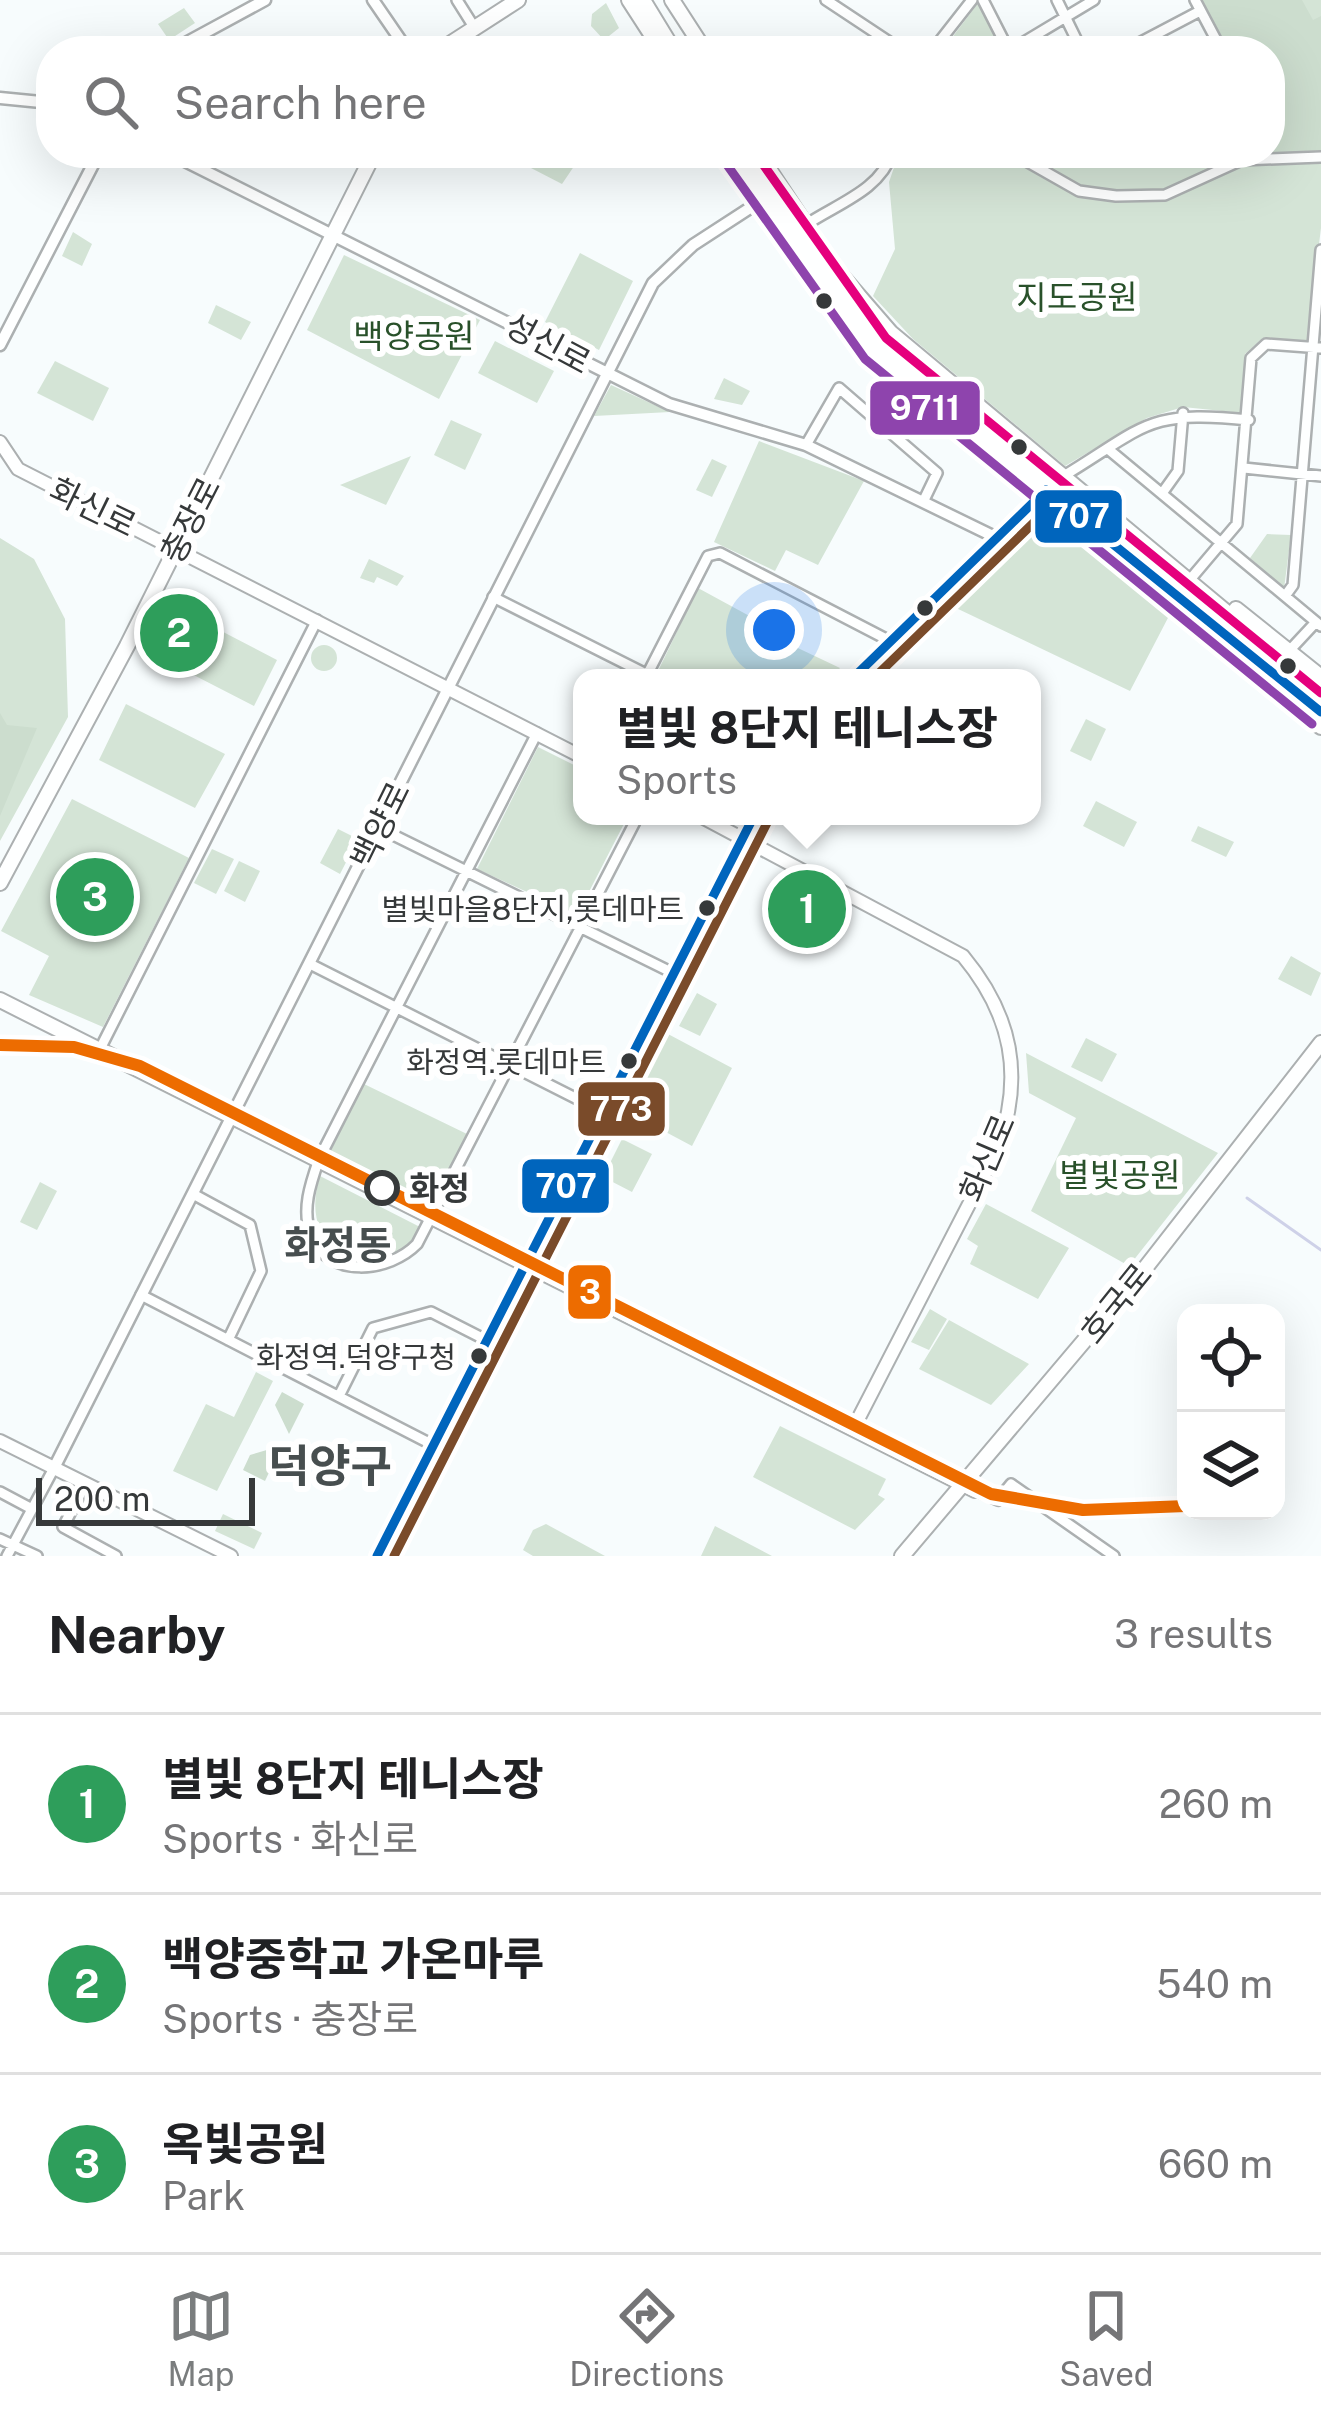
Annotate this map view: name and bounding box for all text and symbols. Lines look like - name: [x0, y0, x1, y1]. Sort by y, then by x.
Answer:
- search box: [36, 36, 1285, 168]
- icon: search: [78, 69, 144, 135]
- text: Search here: [174, 76, 427, 129]
- park label: 지도공원: [1016, 278, 1138, 316]
- unlabelled marker: [813, 290, 835, 312]
- street label: 성신로: [499, 305, 597, 381]
- park label: 백양공원: [353, 317, 475, 355]
- line badge: 9711: [868, 379, 982, 437]
- text: 9711: [890, 389, 960, 427]
- unlabelled marker: [1008, 436, 1030, 458]
- street label: 화신로: [44, 470, 142, 544]
- street label: 충장로: [152, 471, 228, 569]
- line badge: 707: [1033, 488, 1124, 545]
- text: 707: [1048, 497, 1110, 535]
- pin: 2: [140, 588, 218, 678]
- unlabelled marker: [914, 597, 936, 619]
- your location: [744, 600, 804, 660]
- unlabelled marker: [1277, 655, 1299, 677]
- popup: [573, 669, 1041, 825]
- text: 별빛 8단지 테니스장: [616, 701, 998, 754]
- text: Sports: [616, 757, 737, 803]
- street label: 백양로: [343, 776, 417, 874]
- pin: 3: [56, 852, 134, 942]
- pin: 1: [768, 864, 846, 954]
- place label: 별빛마을8단지,롯데마트: [381, 891, 684, 927]
- marker: 별빛마을8단지,롯데마트: [696, 897, 718, 919]
- place label: 화정역.롯데마트: [406, 1044, 606, 1080]
- marker: 화정역.롯데마트: [618, 1050, 640, 1072]
- line badge: 773: [576, 1080, 667, 1138]
- text: 773: [589, 1090, 653, 1128]
- street label: 화신로: [952, 1109, 1022, 1207]
- park label: 별빛공원: [1059, 1156, 1181, 1194]
- line badge: 707: [520, 1157, 611, 1215]
- text: 707: [535, 1167, 597, 1205]
- place label: 화정: [409, 1169, 470, 1207]
- marker: 화정: [366, 1172, 398, 1204]
- district label: 화정동: [284, 1222, 392, 1268]
- street label: 호국로: [1073, 1256, 1159, 1350]
- line badge: 3: [566, 1263, 613, 1321]
- text: 3: [579, 1273, 601, 1311]
- map controls: [1177, 1304, 1285, 1520]
- button: locate: [1177, 1304, 1285, 1412]
- place label: 화정역.덕양구청: [256, 1339, 456, 1375]
- marker: 화정역.덕양구청: [468, 1345, 490, 1367]
- button: layers: [1177, 1412, 1285, 1520]
- district label: 덕양구: [268, 1439, 392, 1492]
- scale bar: [36, 1472, 255, 1525]
- text: 200 m: [54, 1480, 150, 1518]
- text: Nearby: [48, 1605, 225, 1664]
- text: 3 results: [1114, 1611, 1273, 1657]
- text: 별빛 8단지 테니스장: [162, 1752, 544, 1805]
- text: 1: [79, 1781, 95, 1827]
- text: 260 m: [1159, 1781, 1273, 1827]
- text: Sports · 화신로: [162, 1816, 418, 1862]
- text: 백양중학교 가온마루: [162, 1932, 545, 1985]
- text: 2: [75, 1961, 99, 2007]
- text: 540 m: [1156, 1961, 1273, 2007]
- text: Sports · 충장로: [162, 1996, 418, 2042]
- text: 옥빛공원: [162, 2117, 328, 2170]
- text: 3: [74, 2141, 100, 2187]
- text: 660 m: [1158, 2141, 1273, 2187]
- text: Park: [162, 2173, 245, 2219]
- tab: Map: [167, 2283, 234, 2393]
- tab: Directions: [569, 2283, 724, 2393]
- tab: Saved: [1059, 2283, 1154, 2393]

